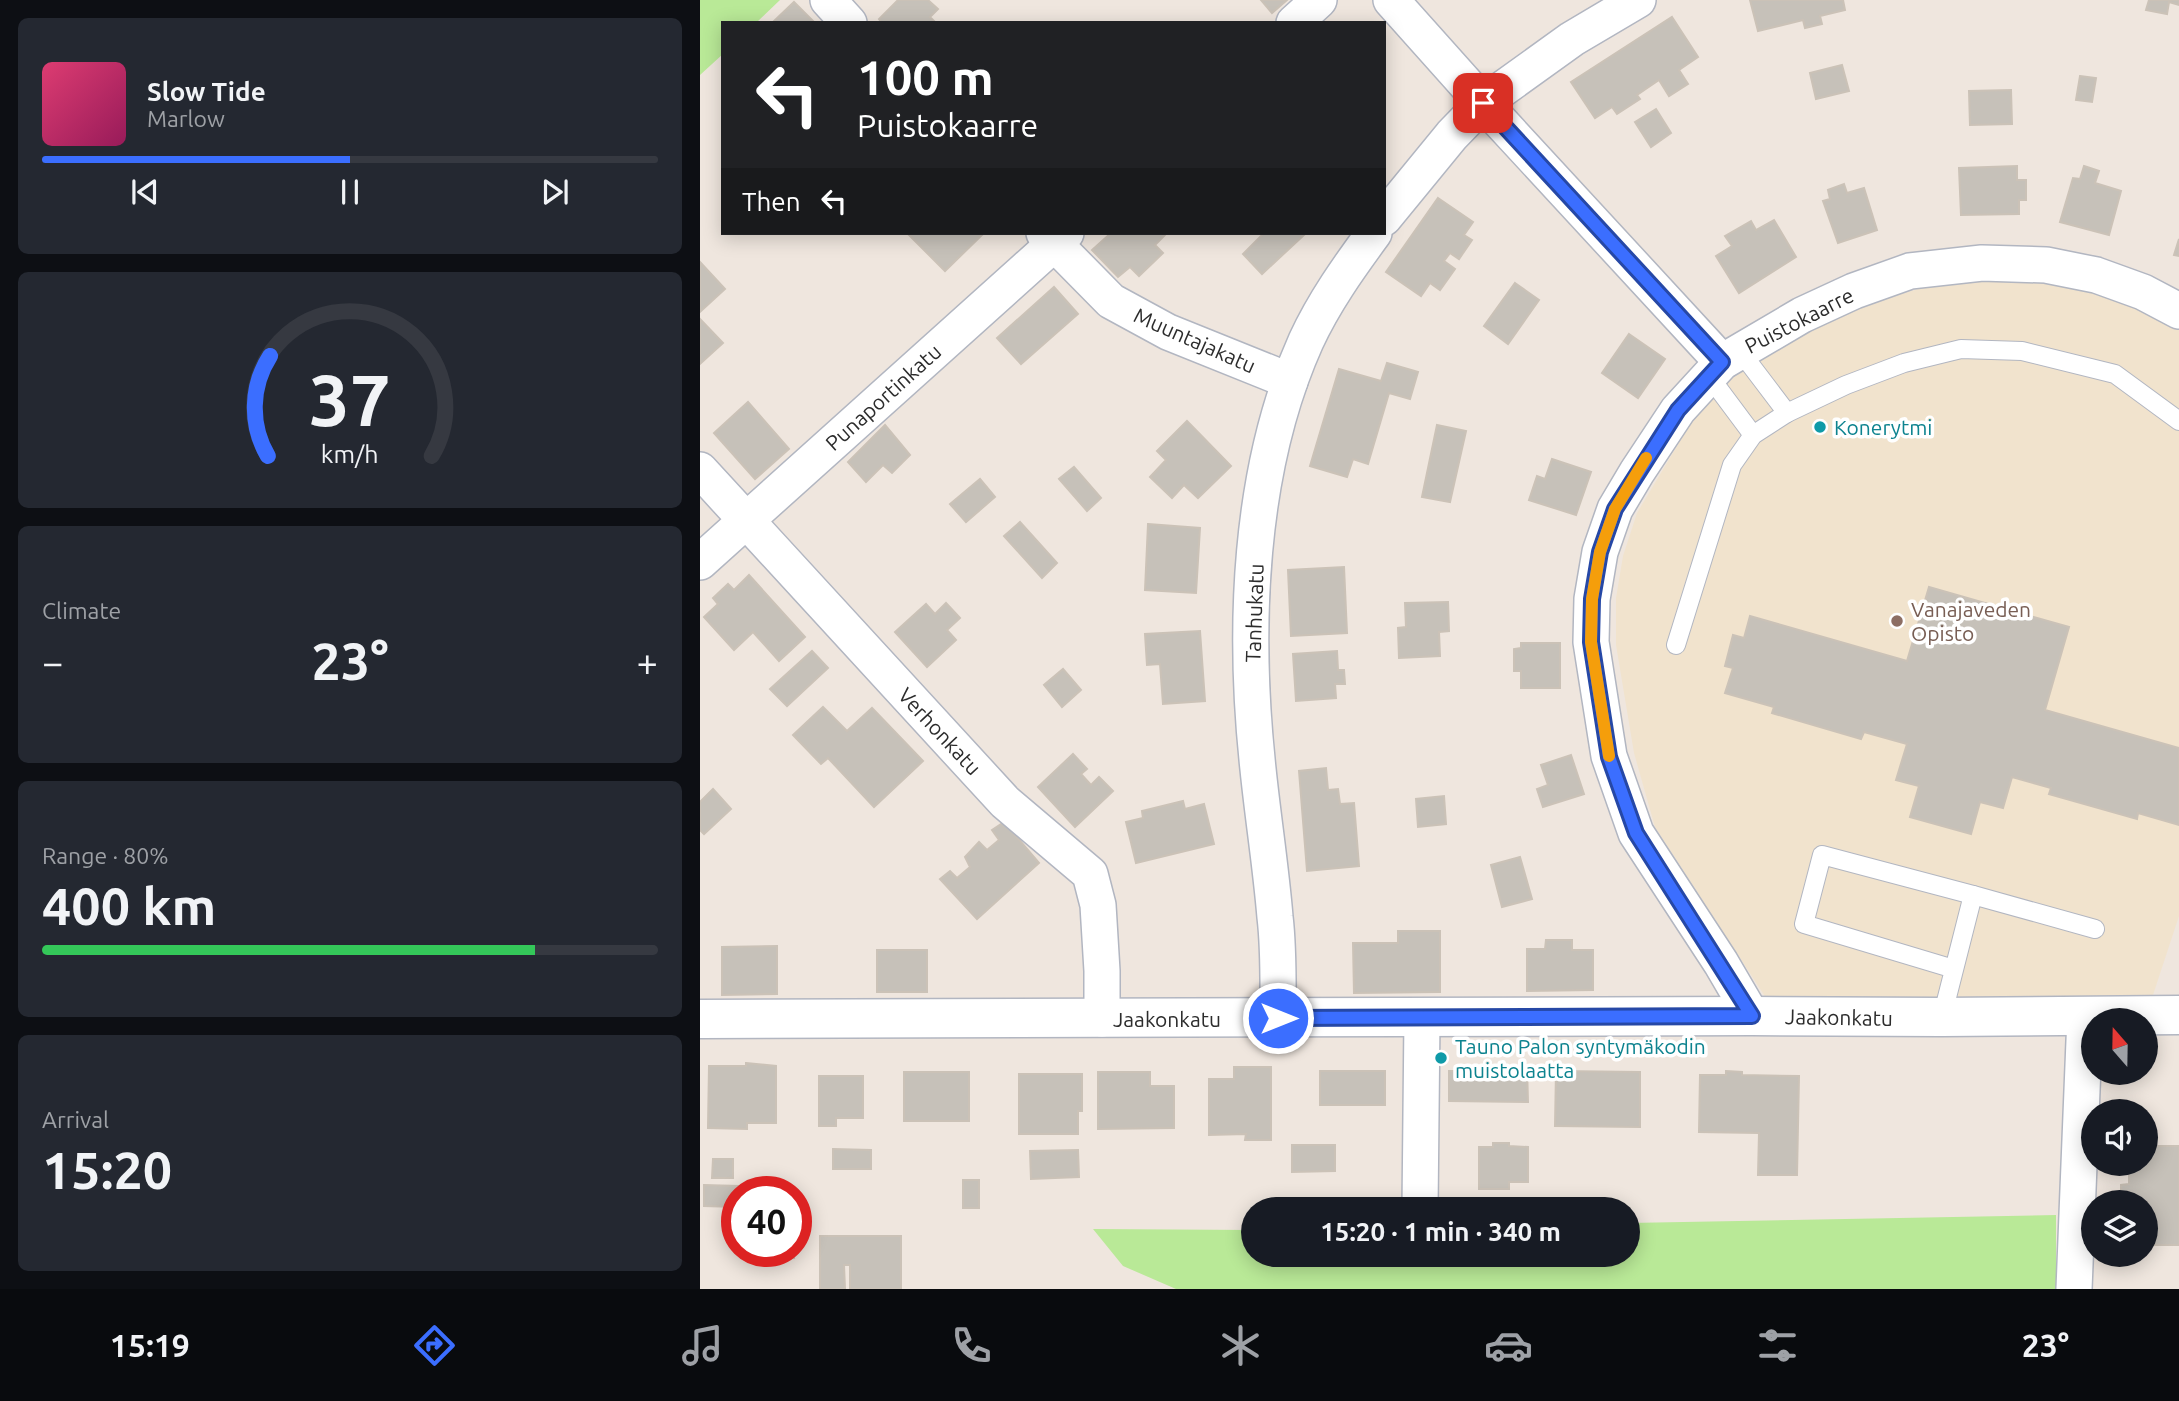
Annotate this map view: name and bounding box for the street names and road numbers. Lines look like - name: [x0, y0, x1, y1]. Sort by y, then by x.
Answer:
- street label: Puistokaarre: [1741, 282, 1857, 358]
- street label: Muuntajakatu: [1130, 302, 1260, 378]
- street label: Punaportinkatu: [820, 339, 946, 455]
- street label: Tanhukatu: [1240, 563, 1268, 663]
- street label: Verhonkatu: [894, 683, 986, 779]
- street label: Jaakonkatu: [1785, 1004, 1893, 1030]
- street label: Jaakonkatu: [1113, 1007, 1221, 1031]

